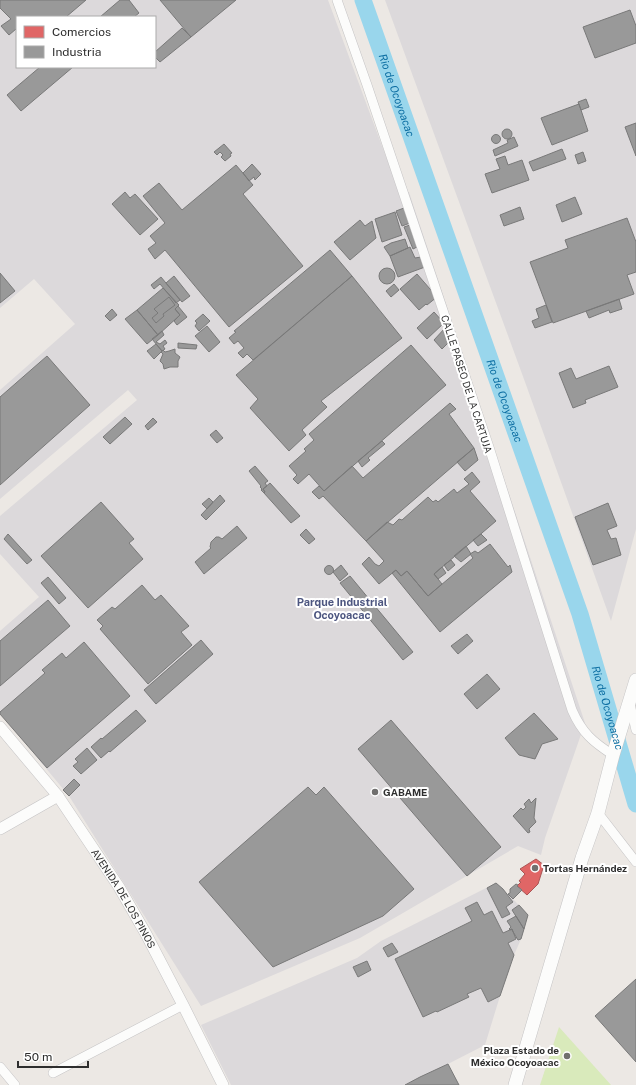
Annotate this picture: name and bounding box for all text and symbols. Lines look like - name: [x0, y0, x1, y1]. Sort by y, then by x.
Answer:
- legend: [16, 16, 156, 68]
- text: Comercios: [52, 25, 111, 39]
- text: Industria: [52, 45, 101, 59]
- water label: Rio de Ocoyoacac: [376, 52, 417, 139]
- street label: CALLE PASEO DE LA CARTUJA: [439, 313, 495, 455]
- water label: Rio de Ocoyoacac: [484, 358, 525, 444]
- district label: Parque Industrial Ocoyoacac: [297, 596, 388, 621]
- water label: Rio de Ocoyoacac: [590, 664, 626, 751]
- place label: GABAME: [383, 786, 427, 798]
- marker: GABAME: [370, 787, 380, 797]
- street label: AVENIDA DE LOS PINOS: [89, 847, 158, 950]
- place label: Tortas Hernández: [543, 862, 627, 874]
- marker: Tortas Hernández: [530, 863, 540, 873]
- scale bar: [18, 1043, 88, 1069]
- place label: Plaza Estado de México Ocoyoacac: [471, 1044, 560, 1068]
- text: 50 m: [24, 1050, 52, 1064]
- marker: Plaza Estado de México Ocoyoacac: [562, 1051, 572, 1061]

